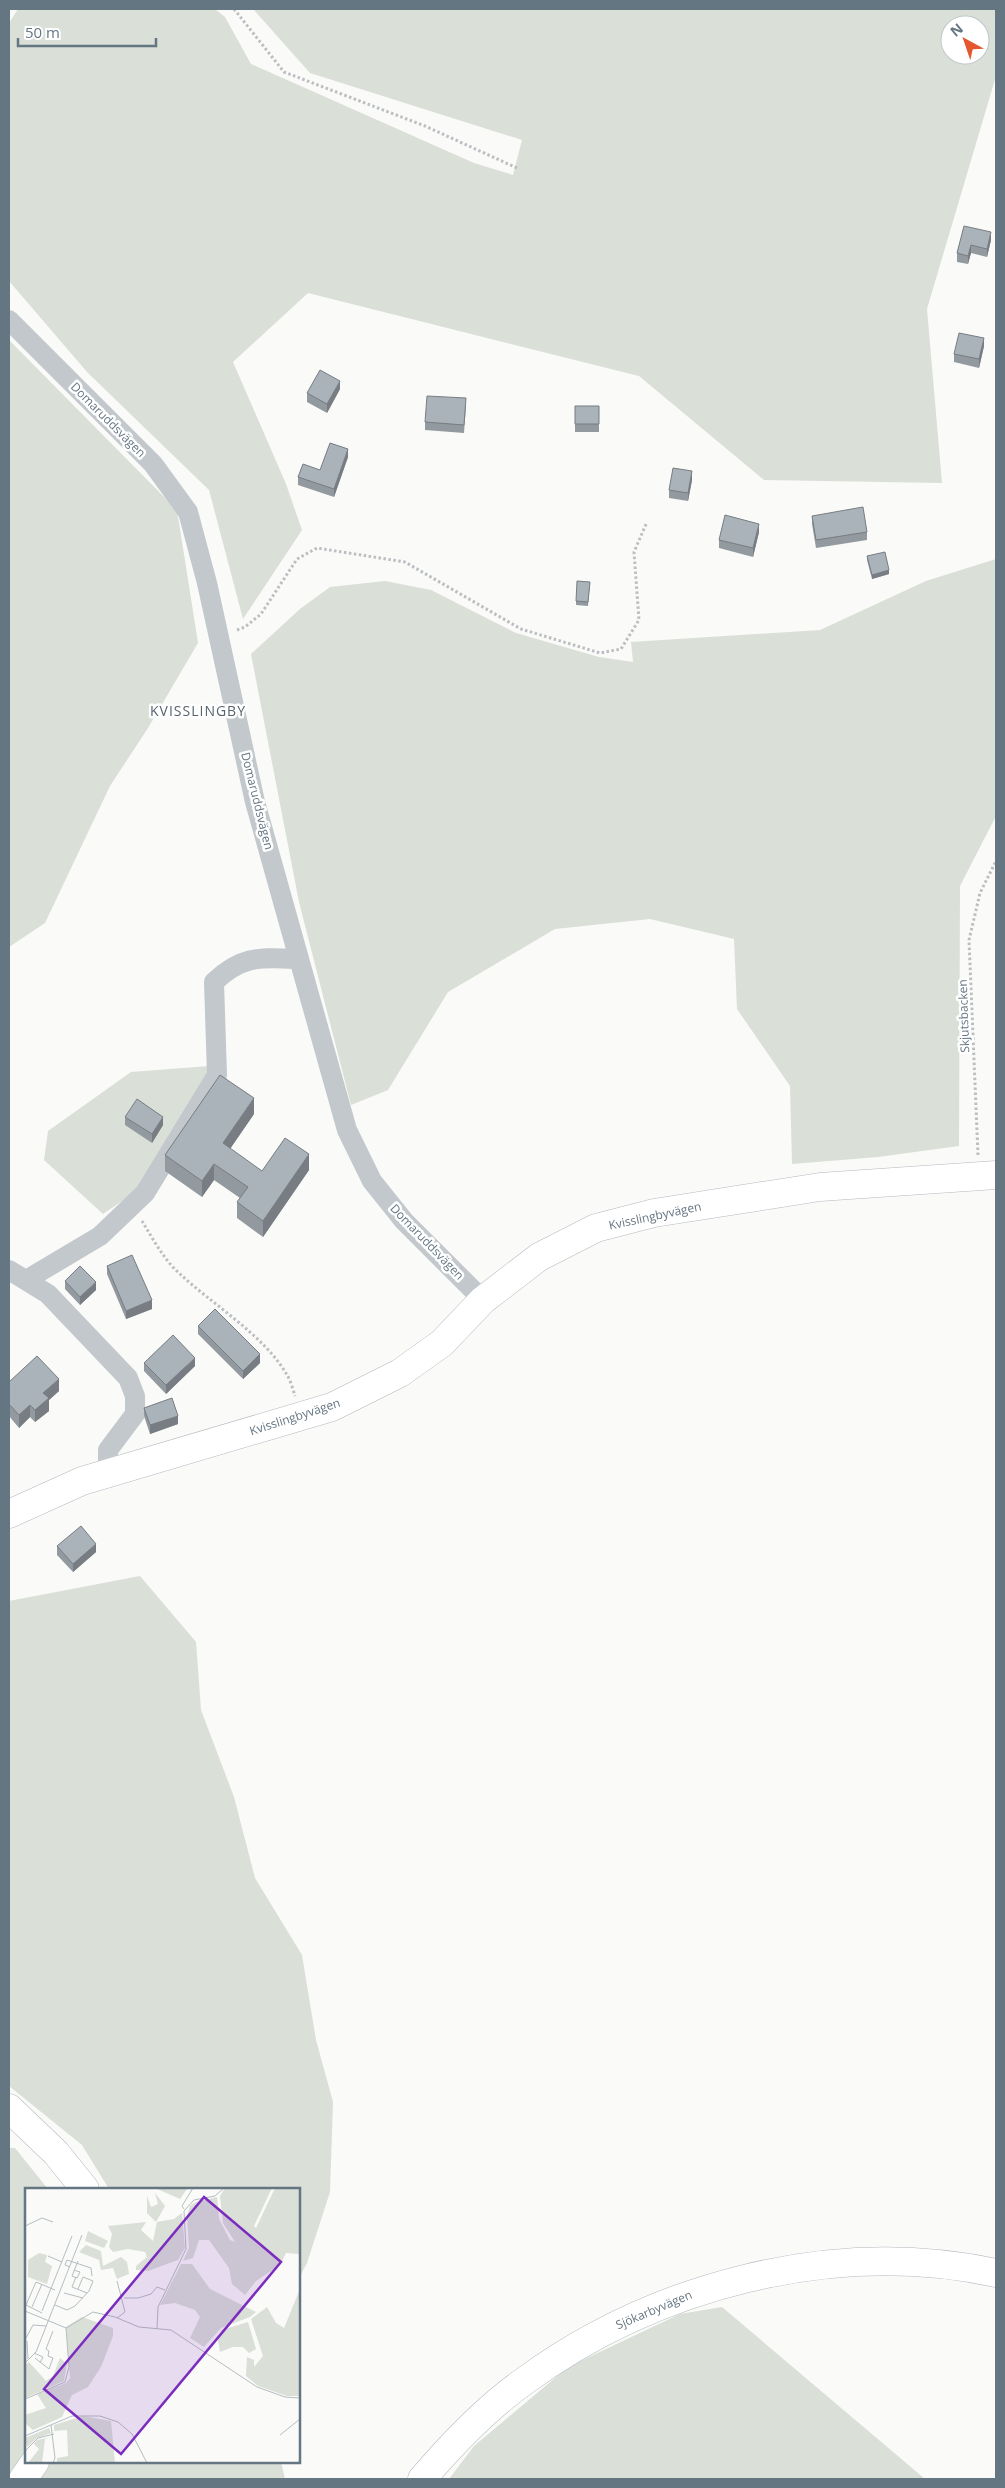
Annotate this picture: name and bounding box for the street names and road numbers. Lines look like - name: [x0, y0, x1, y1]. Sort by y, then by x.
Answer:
- street label: Domaruddsvägen: [67, 378, 150, 461]
- street label: Domaruddsvägen: [237, 750, 278, 851]
- street label: Skjutsbacken: [954, 979, 973, 1053]
- street label: Kvisslingbyvägen: [607, 1197, 703, 1234]
- street label: Domaruddsvägen: [387, 1200, 468, 1283]
- street label: Kvisslingbyvägen: [247, 1394, 342, 1439]
- street label: Sjökarbyvägen: [613, 2286, 695, 2333]

